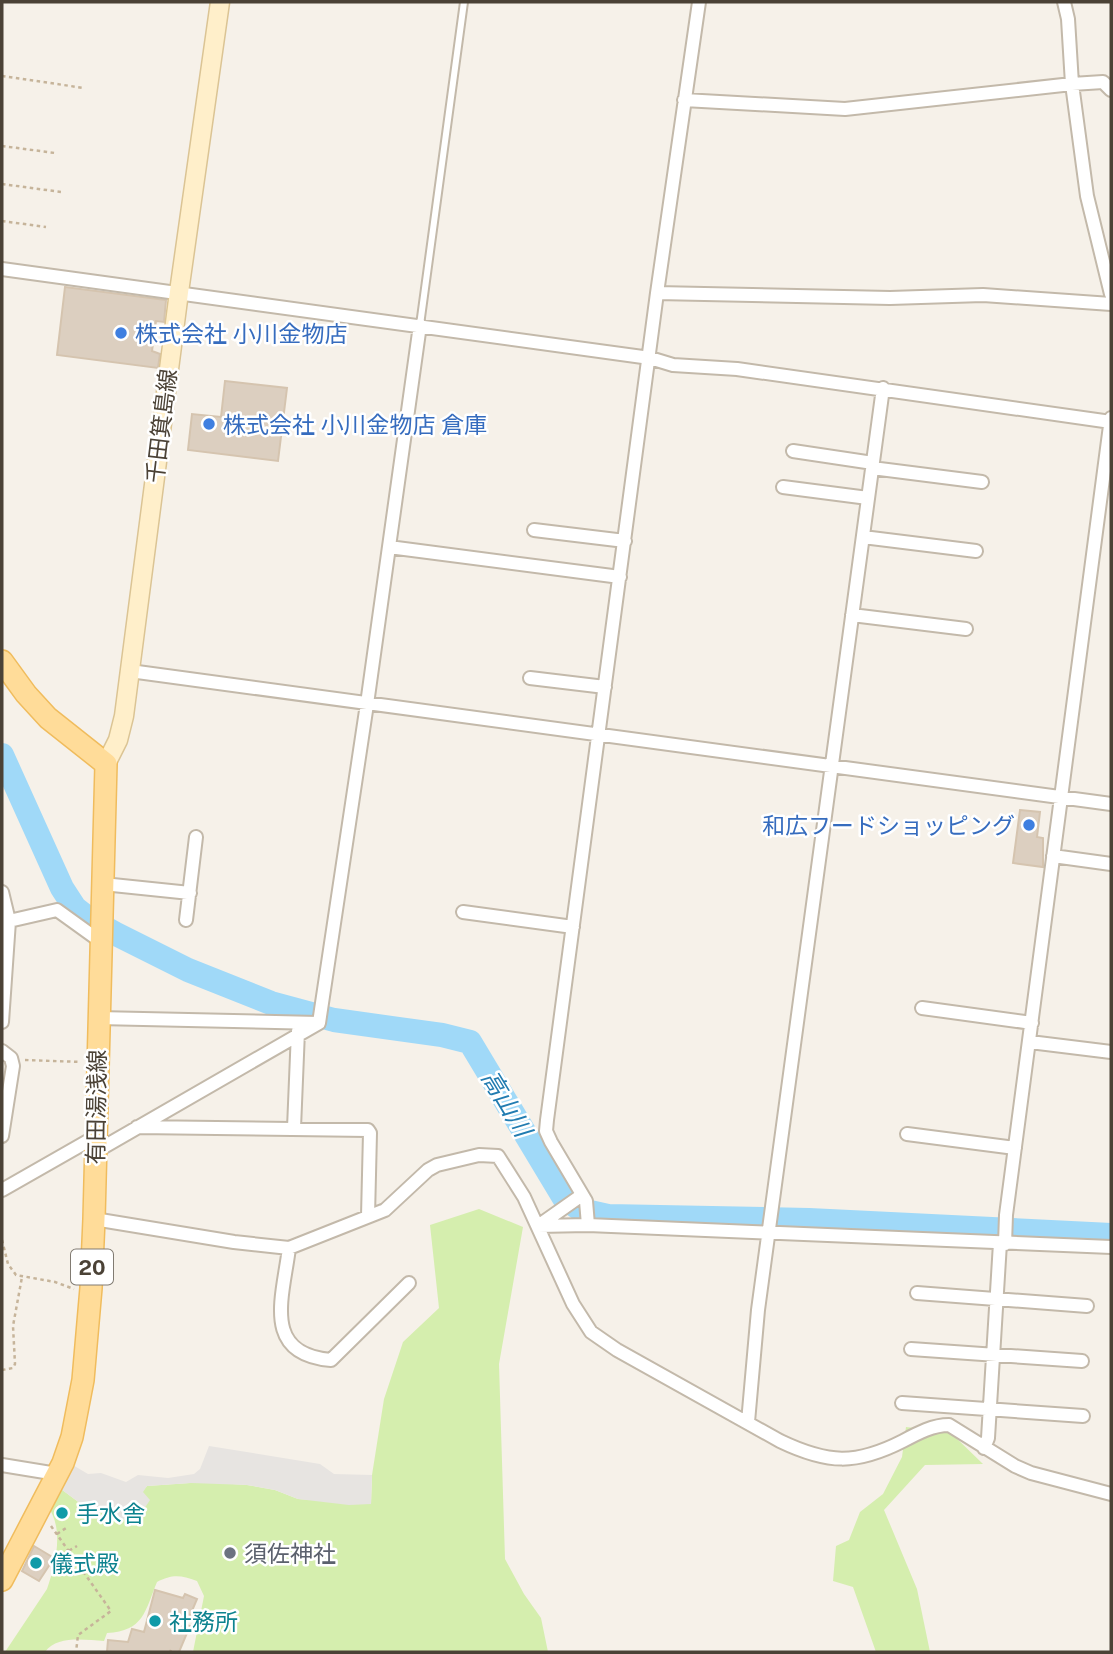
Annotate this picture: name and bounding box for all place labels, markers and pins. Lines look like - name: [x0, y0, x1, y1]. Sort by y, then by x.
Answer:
- place label: 株式会社 小川金物店: [135, 320, 348, 347]
- marker: 株式会社 小川金物店: [113, 325, 129, 341]
- place label: 株式会社 小川金物店 倉庫: [223, 411, 487, 438]
- marker: 株式会社 小川金物店 倉庫: [201, 416, 217, 432]
- place label: 和広フードショッピング: [762, 812, 1015, 839]
- marker: 和広フードショッピング: [1021, 817, 1037, 833]
- place label: 手水舎: [76, 1500, 145, 1527]
- marker: 手水舎: [54, 1505, 70, 1521]
- place label: 須佐神社: [244, 1540, 336, 1567]
- marker: 須佐神社: [222, 1545, 238, 1561]
- place label: 儀式殿: [50, 1550, 119, 1577]
- marker: 儀式殿: [28, 1555, 44, 1571]
- place label: 社務所: [169, 1608, 238, 1635]
- marker: 社務所: [147, 1613, 163, 1629]

